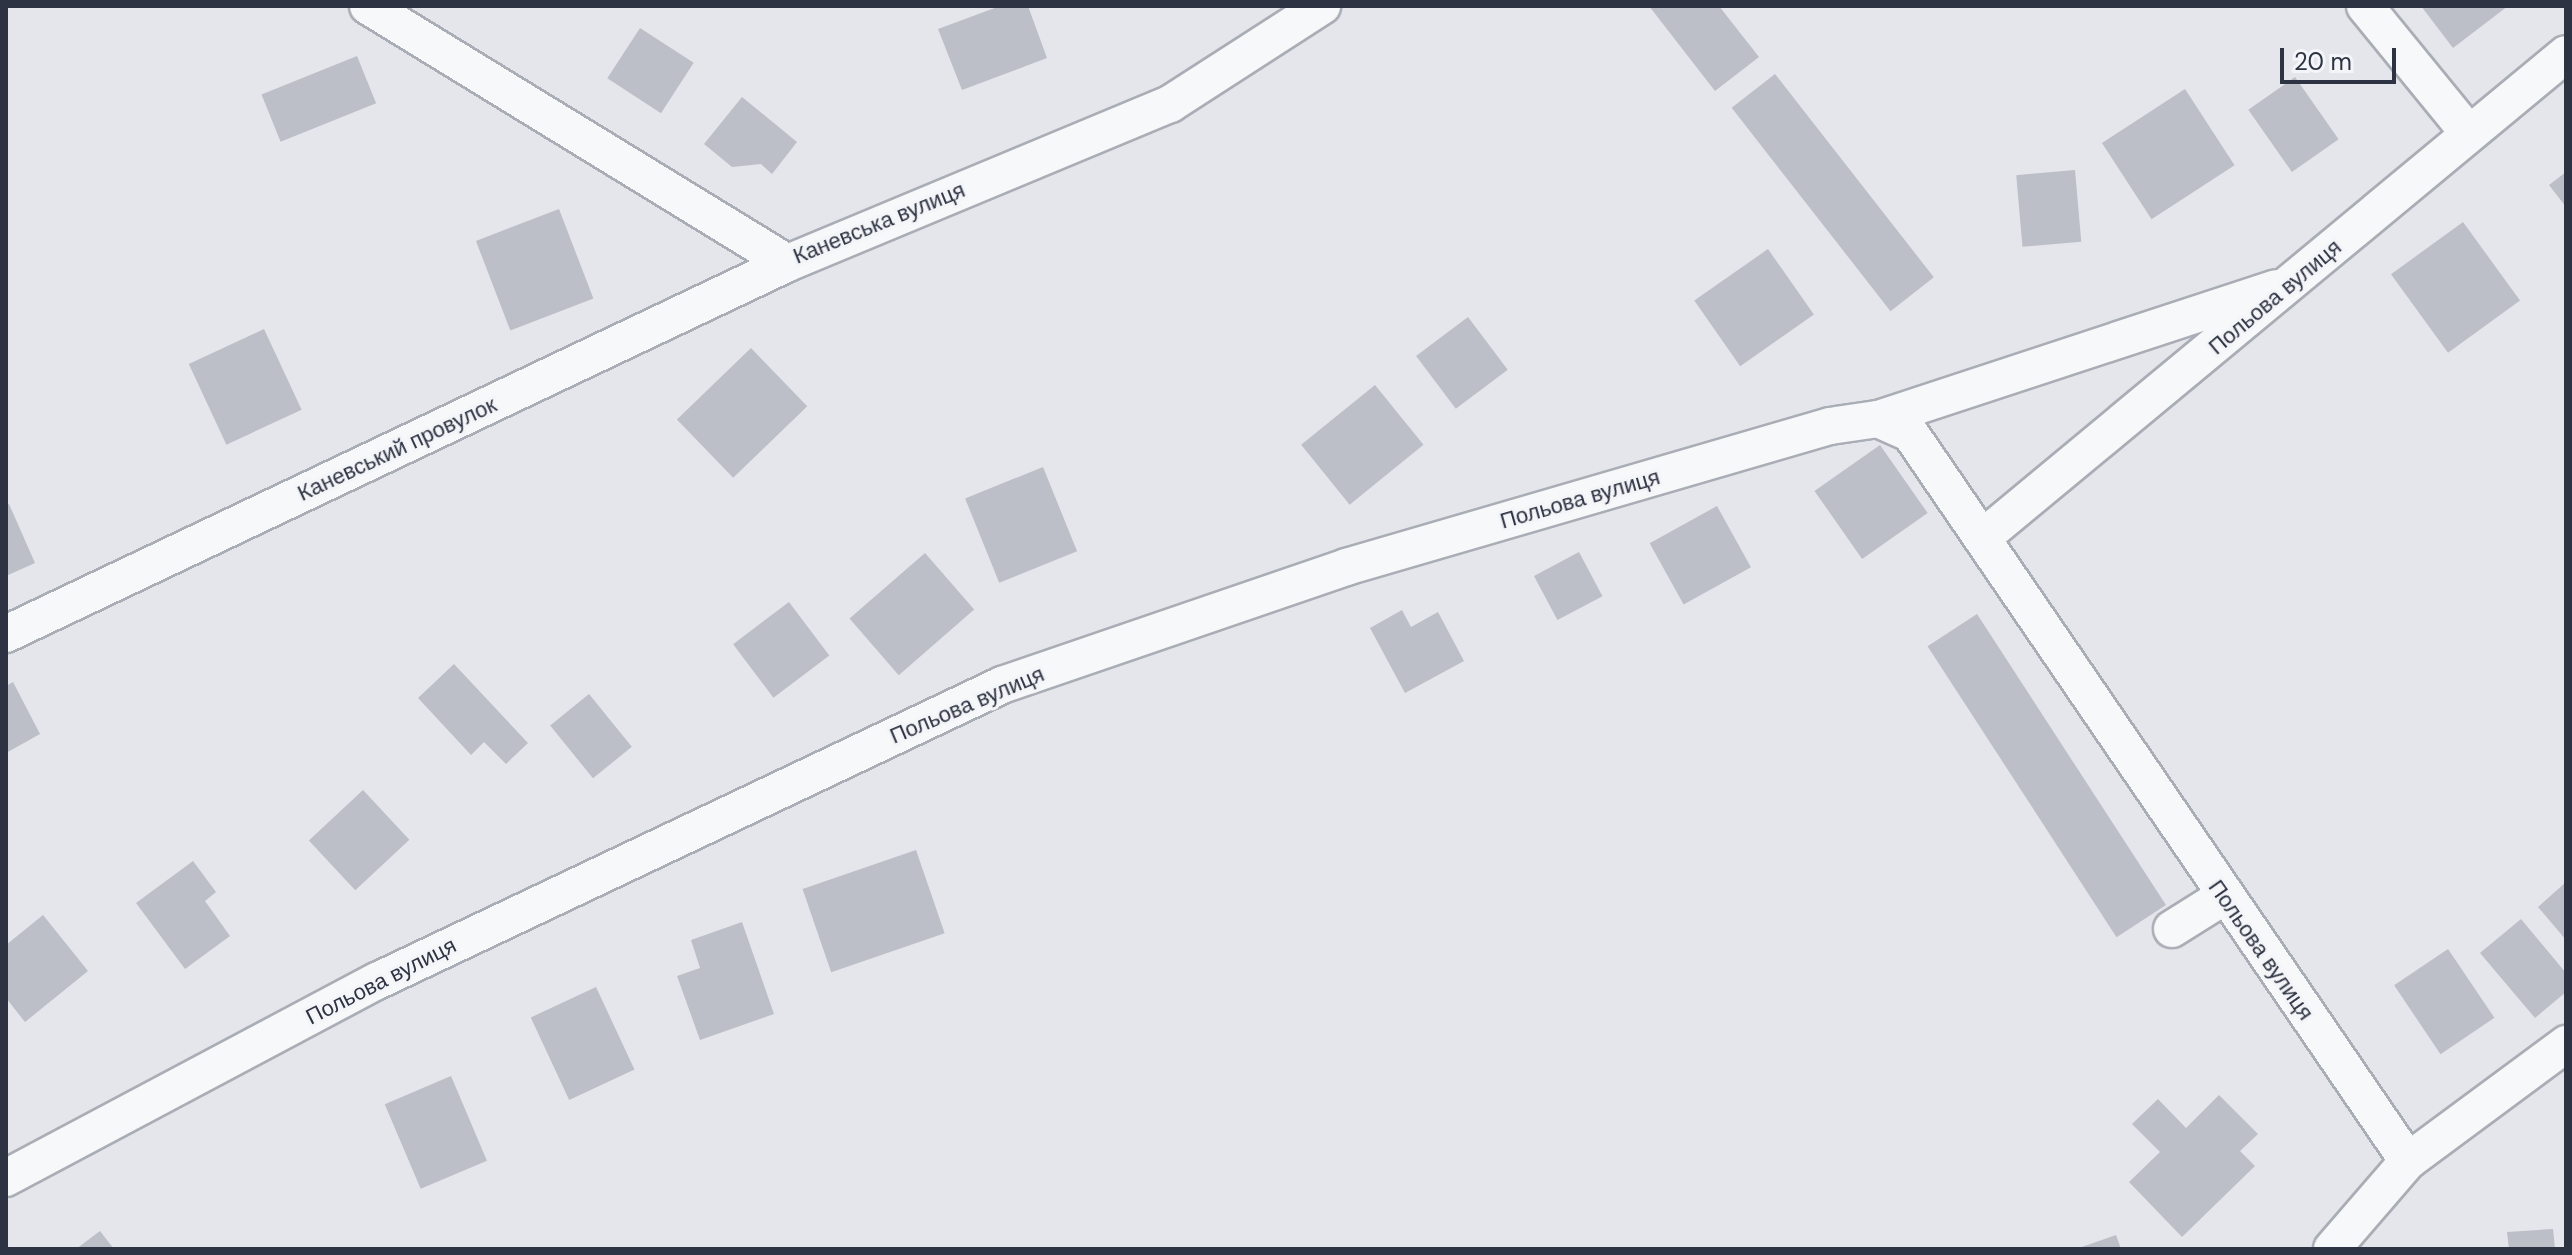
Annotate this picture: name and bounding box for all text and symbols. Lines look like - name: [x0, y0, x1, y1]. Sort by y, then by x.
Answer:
- scale bar: [2284, 32, 2400, 82]
- text: 20 m: [2294, 46, 2352, 77]
- street label: Каневська вулиця: [789, 177, 969, 269]
- street label: Польова вулиця: [2203, 234, 2347, 360]
- street label: Каневський провулок: [293, 391, 501, 507]
- street label: Польова вулиця: [1497, 464, 1663, 534]
- street label: Польова вулиця: [886, 661, 1048, 749]
- street label: Польова вулиця: [2203, 875, 2319, 1025]
- street label: Польова вулиця: [302, 932, 460, 1030]

